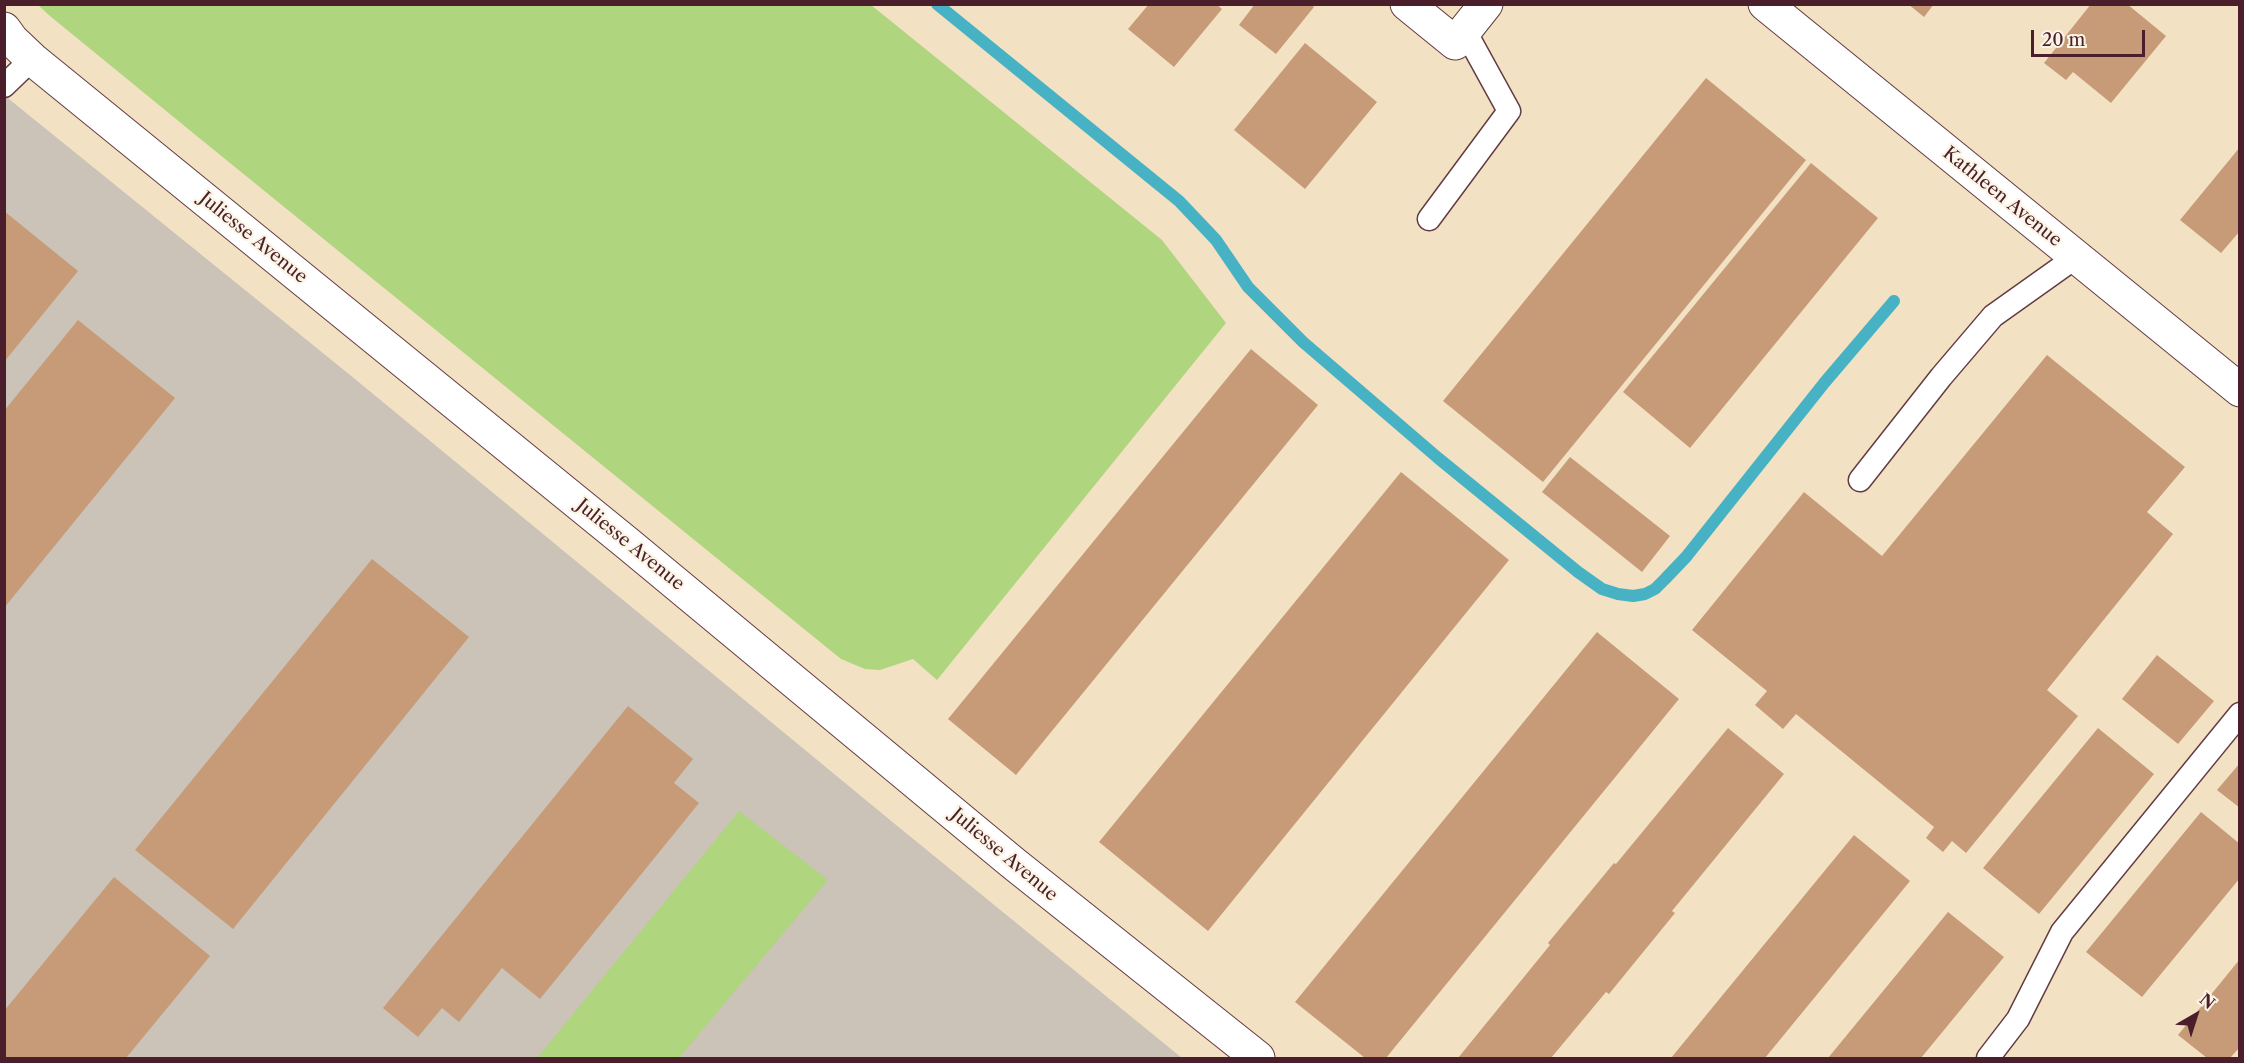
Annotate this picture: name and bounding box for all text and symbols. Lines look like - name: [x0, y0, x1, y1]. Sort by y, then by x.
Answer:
- scale bar: [2034, 18, 2148, 56]
- text: 20 m: [2042, 29, 2085, 51]
- street label: Kathleen Avenue: [1938, 142, 2066, 252]
- street label: Juliesse Avenue: [195, 188, 311, 288]
- street label: Juliesse Avenue: [572, 495, 688, 595]
- street label: Juliesse Avenue: [946, 804, 1062, 906]
- north arrow: [2166, 985, 2226, 1045]
- text: N: [2196, 989, 2219, 1013]

